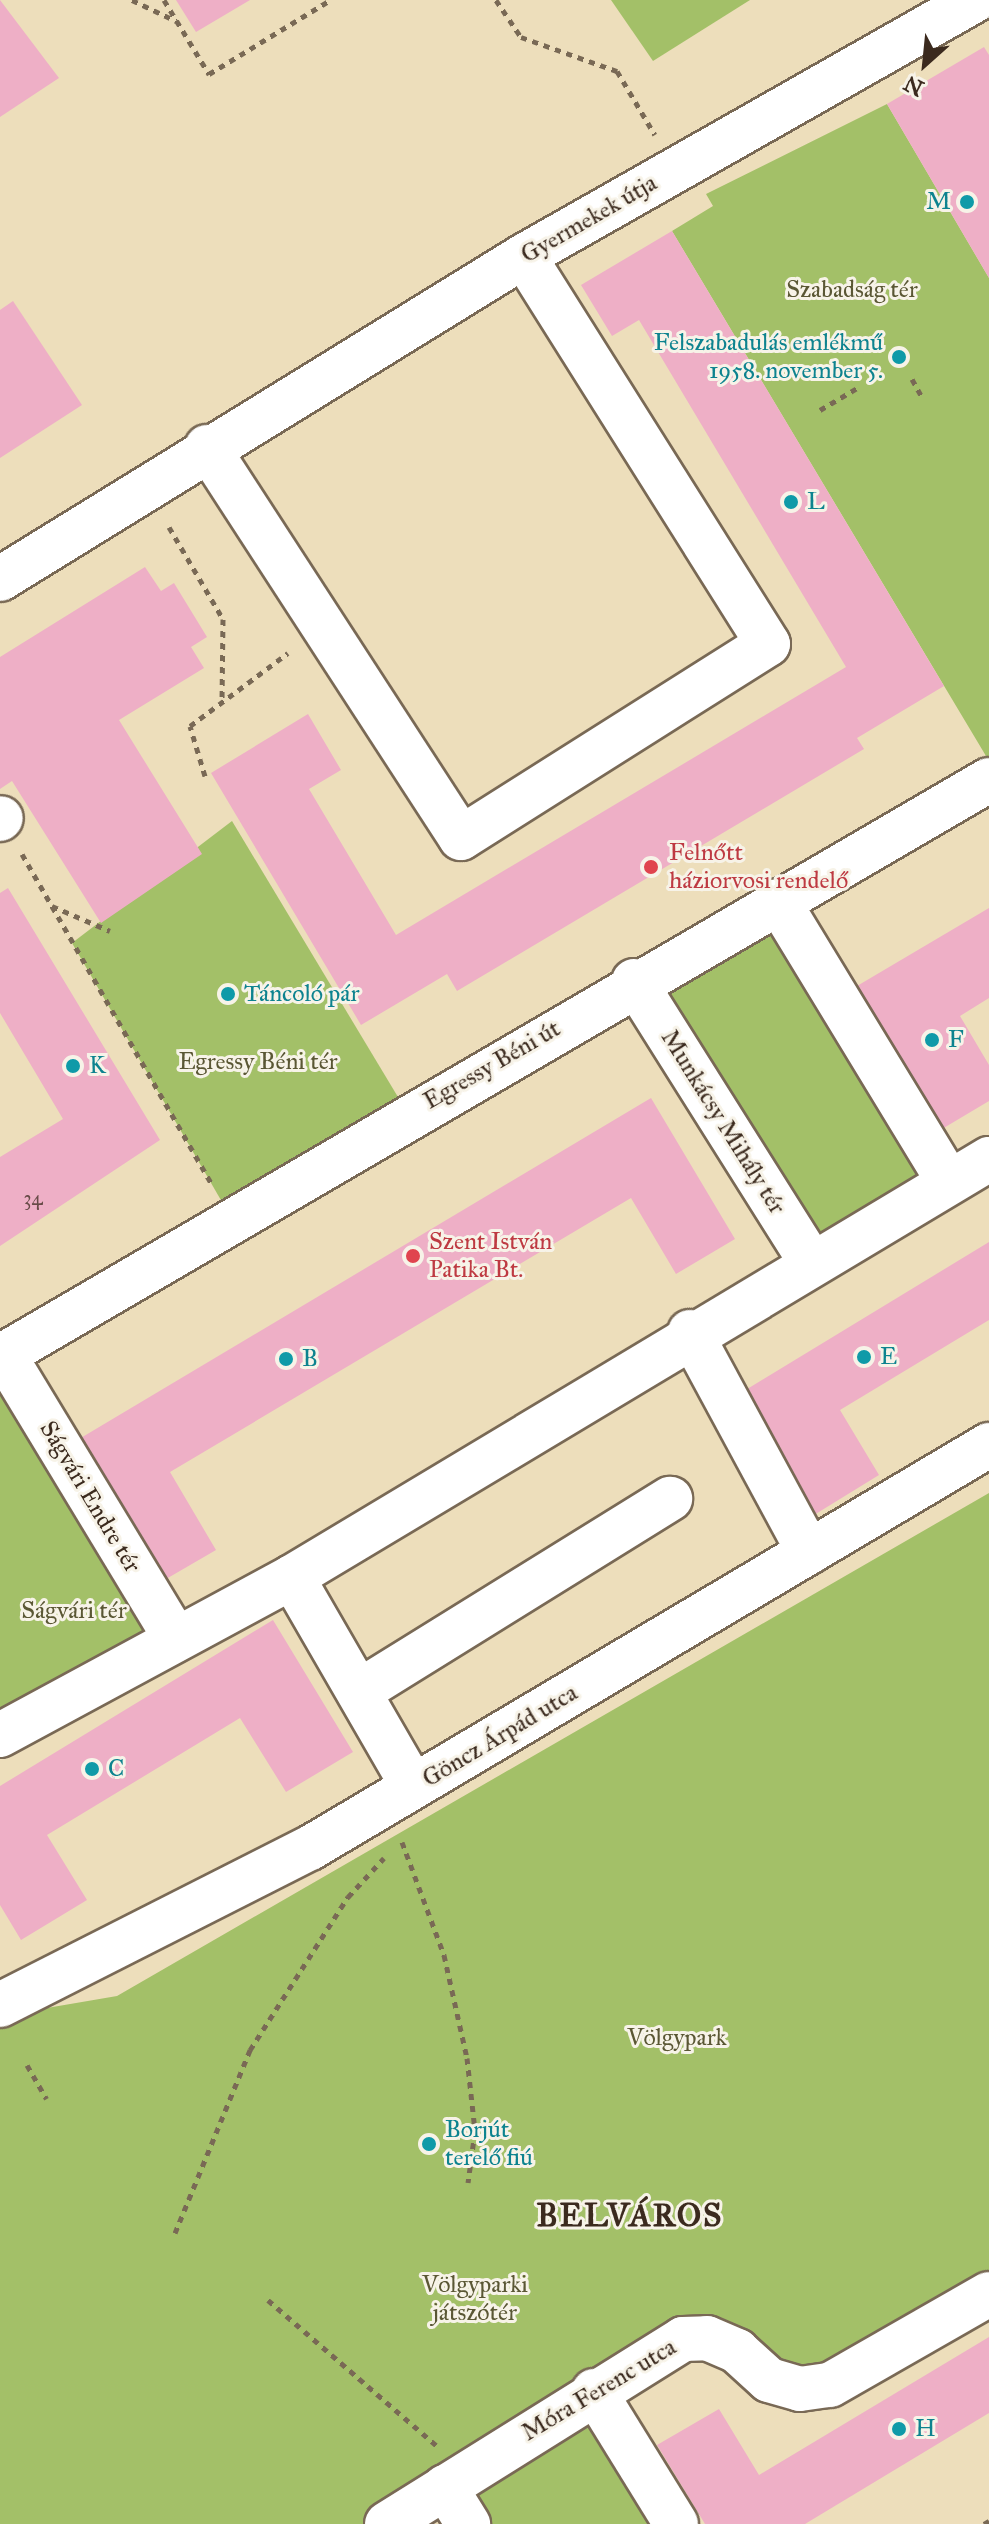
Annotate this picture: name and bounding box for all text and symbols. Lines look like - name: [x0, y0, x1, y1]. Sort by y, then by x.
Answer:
- north arrow: [885, 24, 965, 104]
- text: N: [899, 70, 928, 102]
- street label: Gyermekek útja: [516, 169, 662, 269]
- place label: M: [926, 188, 951, 216]
- marker: M: [958, 193, 976, 211]
- park label: Szabadság tér: [786, 276, 918, 304]
- place label: Felszabadulás emlékmű 1958. november 5.: [654, 329, 883, 385]
- marker: Felszabadulás emlékmű 1958. november 5.: [890, 348, 908, 366]
- place label: L: [807, 488, 825, 516]
- marker: L: [782, 493, 800, 511]
- place label: Felnőtt háziorvosi rendelő: [669, 839, 848, 895]
- marker: Felnőtt háziorvosi rendelő: [640, 856, 662, 878]
- place label: Táncoló pár: [244, 980, 359, 1008]
- marker: Táncoló pár: [219, 985, 237, 1003]
- street label: Egressy Béni út: [419, 1014, 565, 1116]
- street label: Munkácsy Mihály tér: [655, 1025, 791, 1219]
- place label: F: [948, 1026, 964, 1054]
- marker: F: [923, 1031, 941, 1049]
- park label: Egressy Béni tér: [178, 1048, 338, 1076]
- place label: K: [89, 1052, 106, 1080]
- marker: K: [64, 1057, 82, 1075]
- house number: 34: [23, 1186, 43, 1210]
- place label: Szent István Patika Bt.: [429, 1228, 552, 1284]
- marker: Szent István Patika Bt.: [404, 1247, 422, 1265]
- place label: E: [880, 1343, 897, 1371]
- place label: B: [302, 1345, 318, 1373]
- marker: E: [855, 1348, 873, 1366]
- marker: B: [277, 1350, 295, 1368]
- street label: Ságvári Endre tér: [33, 1416, 147, 1578]
- park label: Ságvári tér: [21, 1597, 127, 1625]
- street label: Göncz Árpád utca: [417, 1679, 583, 1793]
- place label: C: [108, 1755, 124, 1783]
- marker: C: [83, 1760, 101, 1778]
- park label: Völgypark: [627, 2024, 727, 2052]
- place label: Borjút terelő fiú: [445, 2116, 533, 2172]
- marker: Borjút terelő fiú: [420, 2135, 438, 2153]
- district label: BELVÁROS: [537, 2197, 723, 2235]
- park label: Völgyparki játszótér: [422, 2271, 528, 2327]
- street label: Móra Ferenc utca: [517, 2333, 681, 2447]
- place label: H: [915, 2415, 936, 2443]
- marker: H: [890, 2420, 908, 2438]

